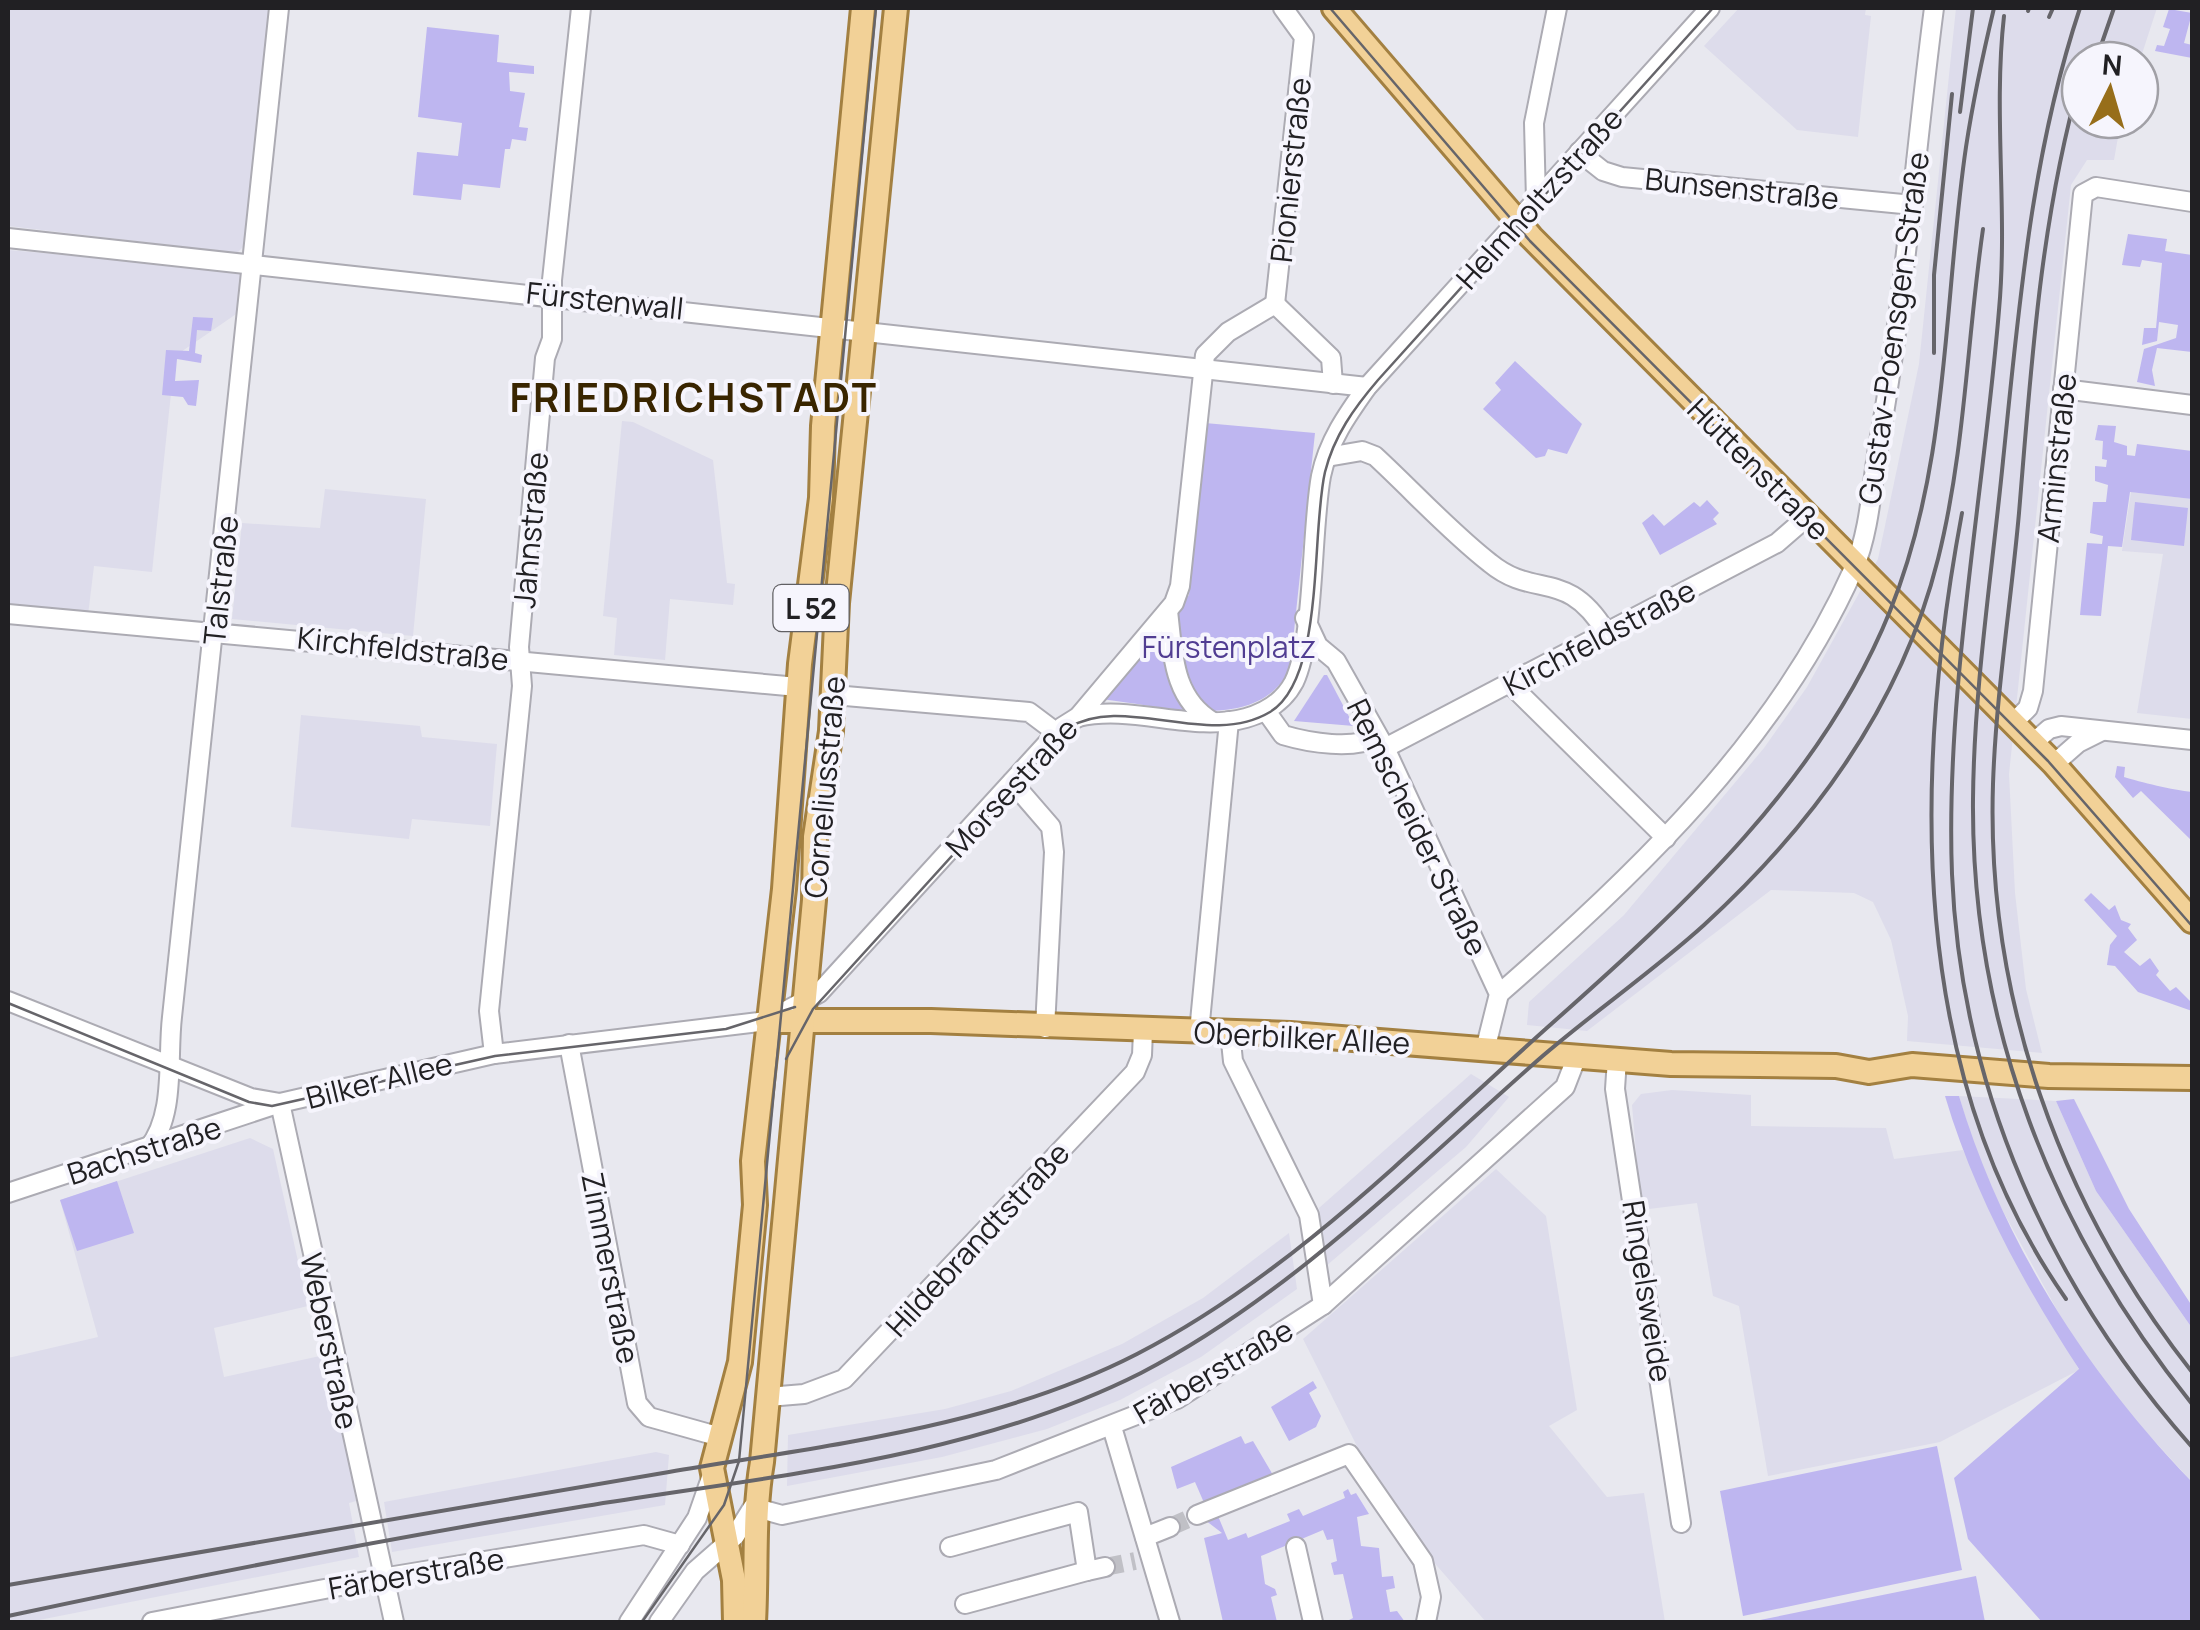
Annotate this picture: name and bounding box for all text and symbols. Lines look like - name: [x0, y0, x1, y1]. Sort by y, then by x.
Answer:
- north arrow: [2060, 40, 2160, 140]
- text: N: [2101, 44, 2124, 84]
- street label: Pionierstraße: [1260, 76, 1320, 264]
- street label: Helmholtzstraße: [1446, 98, 1632, 298]
- street label: Gustav-Poensgen-Straße: [1848, 149, 1938, 507]
- street label: Bunsenstraße: [1643, 157, 1841, 219]
- street label: Fürstenwall: [524, 271, 686, 329]
- district label: FRIEDRICHSTADT: [509, 369, 879, 424]
- street label: Arminstraße: [2027, 371, 2085, 545]
- street label: Hüttenstraße: [1679, 389, 1839, 549]
- street label: Jahnstraße: [503, 450, 557, 610]
- street label: Talstraße: [193, 513, 247, 647]
- street label: Kirchfeldstraße: [1496, 569, 1702, 705]
- road number: L 52: [774, 585, 848, 631]
- street label: Kirchfeldstraße: [295, 617, 511, 679]
- park label: Fürstenplatz: [1142, 626, 1316, 667]
- street label: Corneliusstraße: [794, 674, 854, 900]
- street label: Remscheider Straße: [1338, 692, 1498, 962]
- street label: Morsestraße: [936, 708, 1086, 866]
- street label: Oberbilker Allee: [1193, 1011, 1411, 1063]
- street label: Bilker Allee: [302, 1042, 456, 1118]
- street label: Bachstraße: [62, 1106, 226, 1194]
- street label: Hildebrandtstraße: [876, 1133, 1078, 1345]
- street label: Zimmerstraße: [572, 1169, 650, 1367]
- street label: Ringelsweide: [1613, 1197, 1683, 1385]
- street label: Weberstraße: [291, 1249, 369, 1433]
- street label: Färberstraße: [1126, 1309, 1300, 1433]
- street label: Färberstraße: [325, 1537, 507, 1609]

